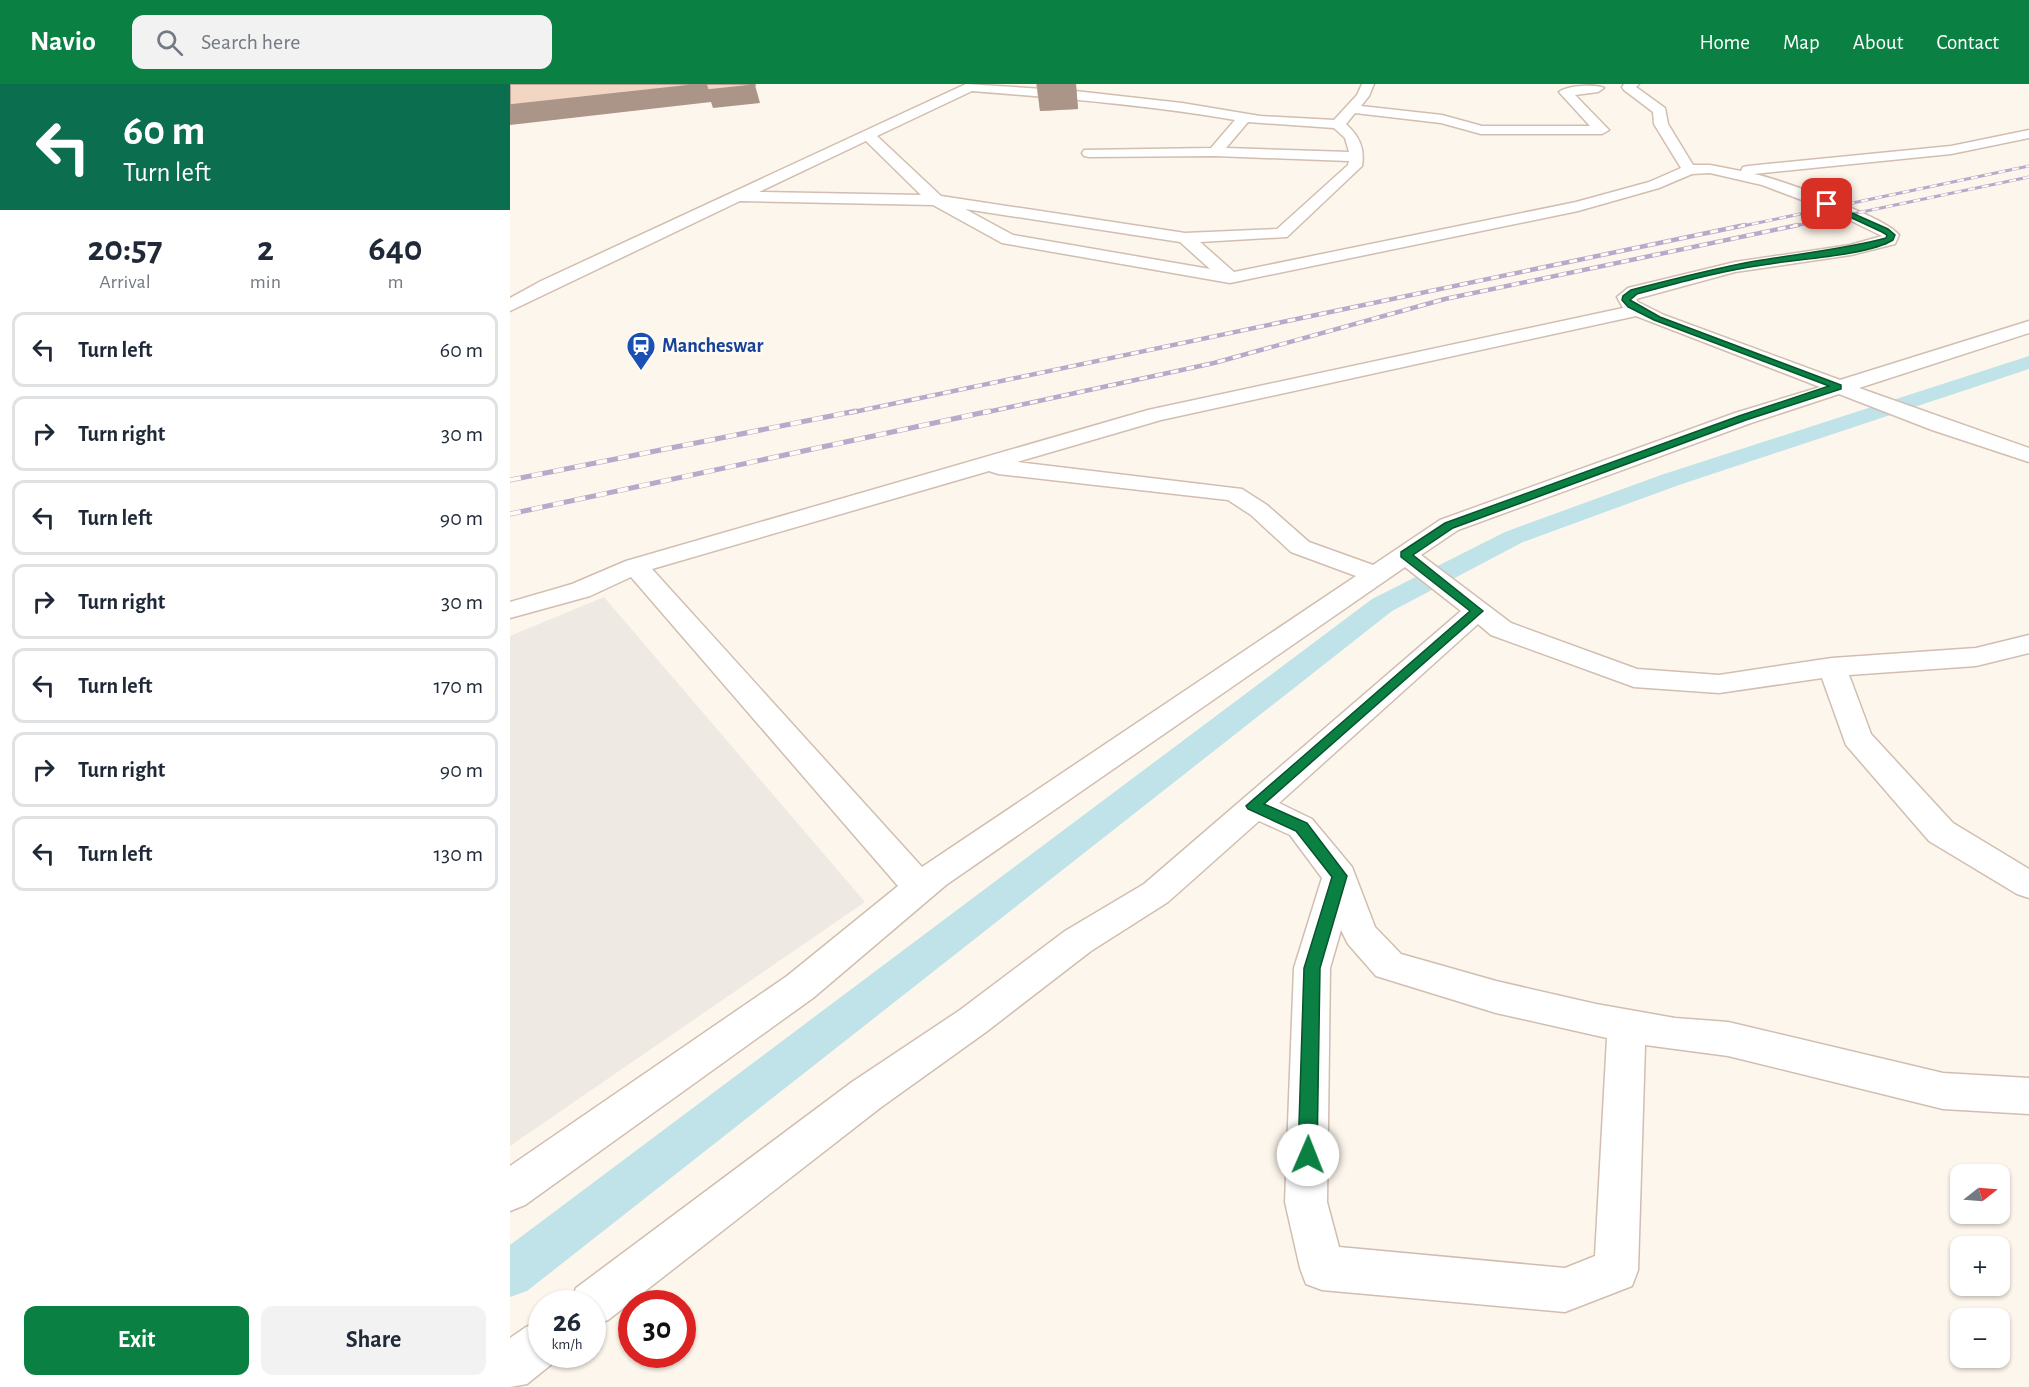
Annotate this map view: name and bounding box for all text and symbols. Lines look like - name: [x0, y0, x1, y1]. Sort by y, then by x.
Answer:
- search box: [132, 15, 552, 69]
- icon: search: [153, 26, 186, 59]
- text: Navio: [30, 28, 96, 56]
- text: Search here: [201, 31, 300, 53]
- text: Home: [1699, 32, 1750, 53]
- text: Map: [1783, 32, 1820, 53]
- text: About: [1853, 32, 1903, 53]
- text: Contact: [1936, 32, 1999, 53]
- icon: left: [24, 108, 102, 186]
- text: 60 m: [123, 110, 205, 152]
- text: Turn left: [123, 159, 211, 186]
- pin: [1801, 178, 1852, 229]
- icon: arrive: [1810, 187, 1843, 220]
- text: 20:57: [87, 231, 162, 267]
- text: 2: [257, 231, 274, 267]
- text: 640: [368, 231, 423, 267]
- text: Arrival: [99, 272, 151, 292]
- text: min: [250, 272, 281, 292]
- text: m: [387, 272, 403, 292]
- station icon: Mancheswar: [625, 330, 657, 372]
- icon: left: [27, 333, 60, 366]
- place label: Mancheswar: [662, 336, 763, 356]
- text: Turn left: [78, 339, 152, 361]
- text: 60 m: [440, 339, 483, 361]
- icon: right: [27, 417, 60, 450]
- text: Turn right: [78, 423, 165, 445]
- text: 30 m: [441, 423, 483, 445]
- icon: left: [27, 501, 60, 534]
- text: Turn left: [78, 507, 152, 529]
- text: 90 m: [440, 507, 483, 529]
- icon: right: [27, 585, 60, 618]
- text: Turn right: [78, 591, 165, 613]
- text: 30 m: [441, 591, 483, 613]
- icon: left: [27, 669, 60, 702]
- text: Turn left: [78, 675, 152, 697]
- text: 170 m: [433, 675, 483, 697]
- icon: right: [27, 753, 60, 786]
- text: Turn right: [78, 759, 165, 781]
- text: 90 m: [440, 759, 483, 781]
- icon: left: [27, 837, 60, 870]
- text: Turn left: [78, 843, 152, 865]
- text: 130 m: [434, 843, 483, 865]
- position arrow: [1276, 1123, 1340, 1187]
- north arrow: [1950, 1164, 2010, 1224]
- map controls: [1950, 1164, 2010, 1368]
- button: +: [1950, 1236, 2010, 1296]
- speed limit sign: 30: [618, 1290, 696, 1368]
- button: Exit: [24, 1306, 249, 1375]
- button: Share: [261, 1306, 486, 1375]
- text: 26: [553, 1307, 581, 1337]
- button: −: [1950, 1308, 2010, 1368]
- text: km/h: [552, 1337, 582, 1352]

